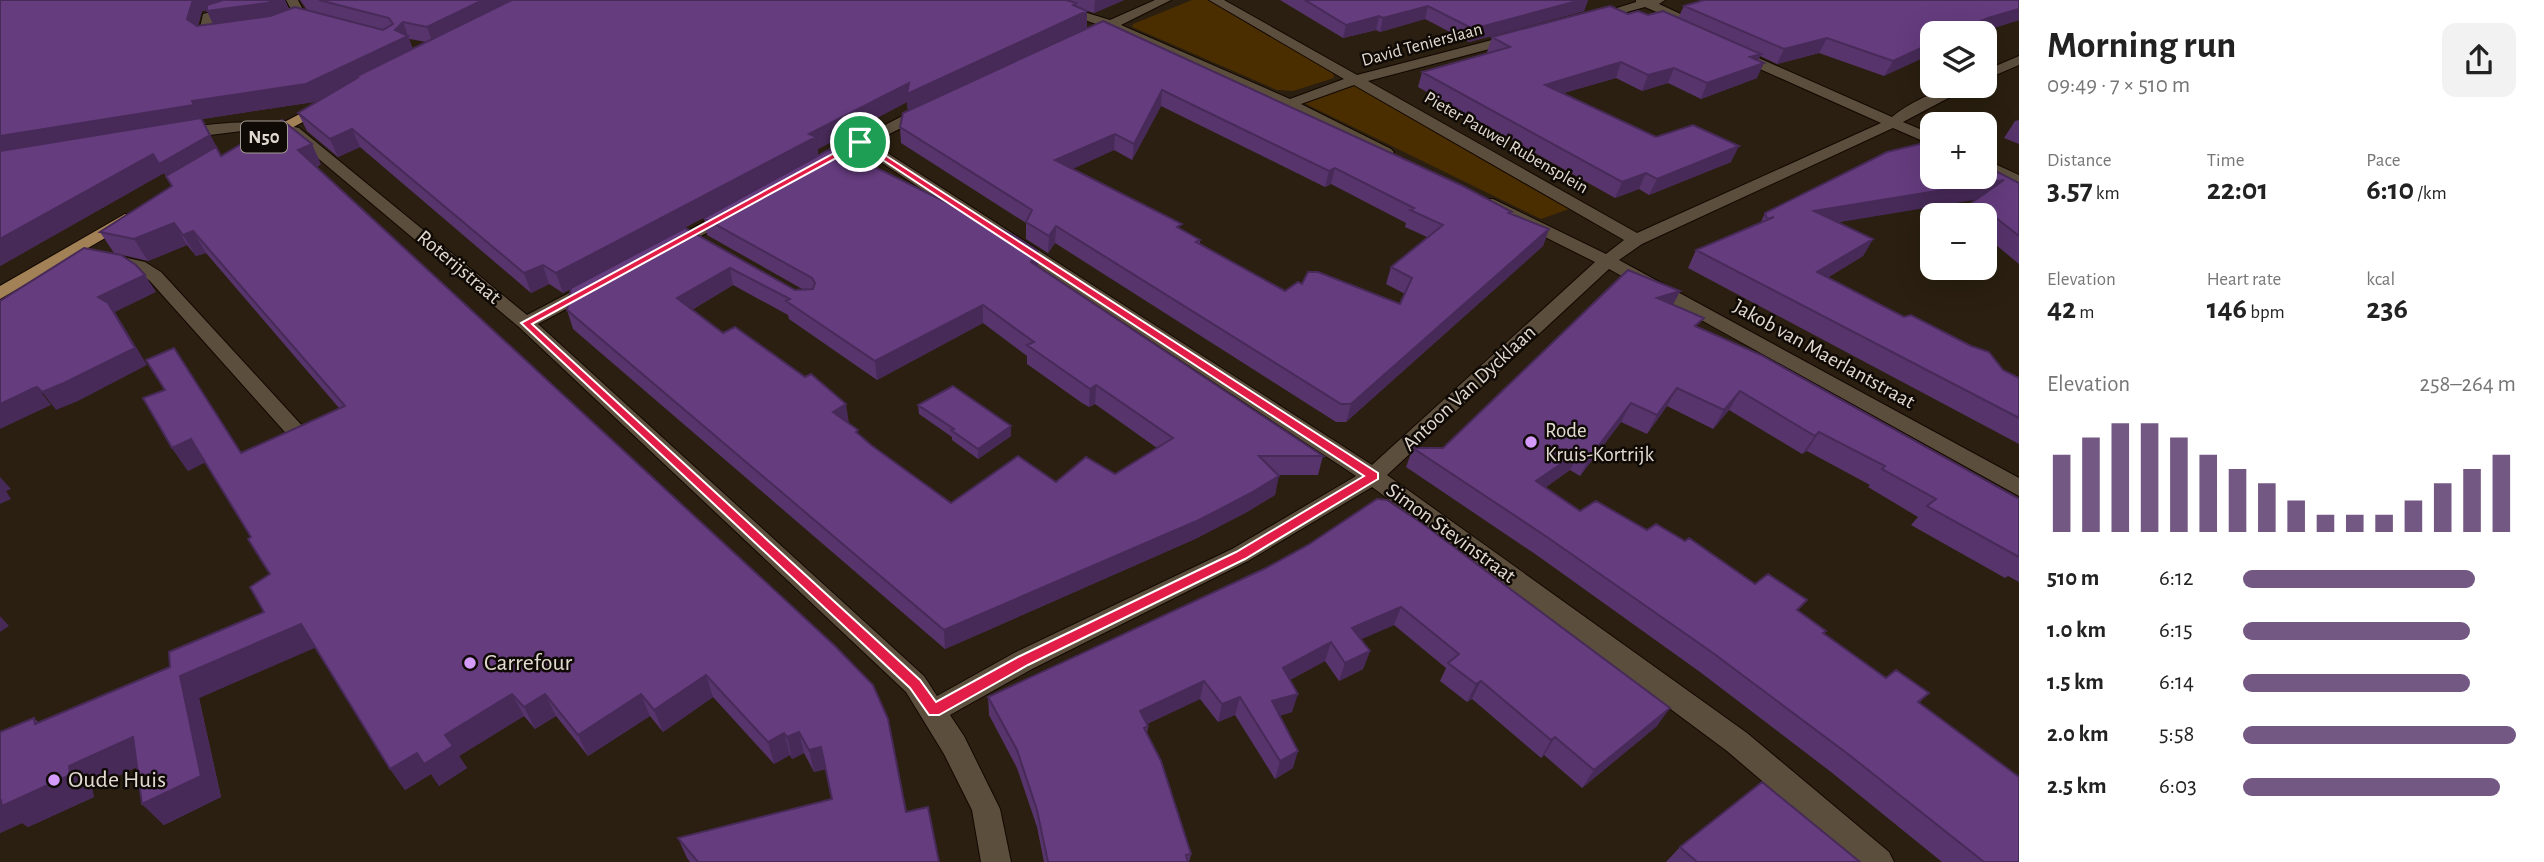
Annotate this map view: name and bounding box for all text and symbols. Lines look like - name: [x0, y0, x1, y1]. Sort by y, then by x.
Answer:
- street label: David Tenierslaan: [1360, 20, 1484, 70]
- map controls: [1920, 21, 1997, 280]
- button: layers: [1920, 21, 1997, 98]
- button: share: [2442, 23, 2516, 97]
- text: Morning run: [2047, 27, 2236, 65]
- text: 09:49 · 7 × 510 m: [2047, 74, 2190, 97]
- street label: Pieter Pauwel Rubensplein: [1421, 89, 1591, 197]
- pin: [830, 112, 890, 172]
- button: +: [1920, 112, 1997, 189]
- road number: N50: [241, 122, 287, 153]
- icon: arrive: [841, 123, 879, 161]
- text: Distance: [2047, 151, 2111, 170]
- text: Time: [2207, 151, 2245, 170]
- text: Pace: [2366, 151, 2401, 170]
- text: 3.57: [2047, 175, 2093, 205]
- text: 22:01: [2207, 175, 2268, 205]
- text: 6:10: [2366, 175, 2414, 205]
- text: km: [2093, 184, 2120, 203]
- text: /km: [2414, 184, 2447, 203]
- button: −: [1920, 203, 1997, 280]
- street label: Roterijstraat: [413, 226, 505, 308]
- text: Elevation: [2047, 270, 2116, 289]
- text: Heart rate: [2207, 270, 2281, 289]
- text: kcal: [2366, 270, 2395, 289]
- text: 42: [2047, 294, 2076, 324]
- text: 146: [2207, 294, 2247, 324]
- text: 236: [2366, 294, 2408, 324]
- street label: Jakob van Maerlantstraat: [1730, 295, 1918, 413]
- text: m: [2076, 303, 2095, 322]
- text: bpm: [2247, 303, 2285, 322]
- street label: Antoon Van Dycklaan: [1398, 321, 1540, 455]
- text: Elevation: [2047, 373, 2130, 396]
- text: 258–264 m: [2420, 373, 2516, 396]
- place label: Rode Kruis-Kortrijk: [1545, 420, 1654, 465]
- marker: Rode Kruis-Kortrijk: [1523, 434, 1539, 450]
- street label: Simon Stevinstraat: [1382, 479, 1520, 587]
- text: 510 m: [2047, 567, 2099, 590]
- text: 6:12: [2159, 567, 2193, 590]
- text: 1.0 km: [2047, 619, 2106, 642]
- text: 6:15: [2159, 619, 2193, 642]
- place label: Carrefour: [484, 651, 572, 675]
- marker: Carrefour: [462, 655, 478, 671]
- text: 1.5 km: [2047, 671, 2104, 694]
- text: 6:14: [2159, 671, 2194, 694]
- text: 2.0 km: [2047, 723, 2109, 746]
- text: 5:58: [2159, 723, 2194, 746]
- place label: Oude Huis: [68, 768, 166, 792]
- marker: Oude Huis: [46, 772, 62, 788]
- text: 2.5 km: [2047, 775, 2106, 798]
- text: 6:03: [2159, 775, 2197, 798]

